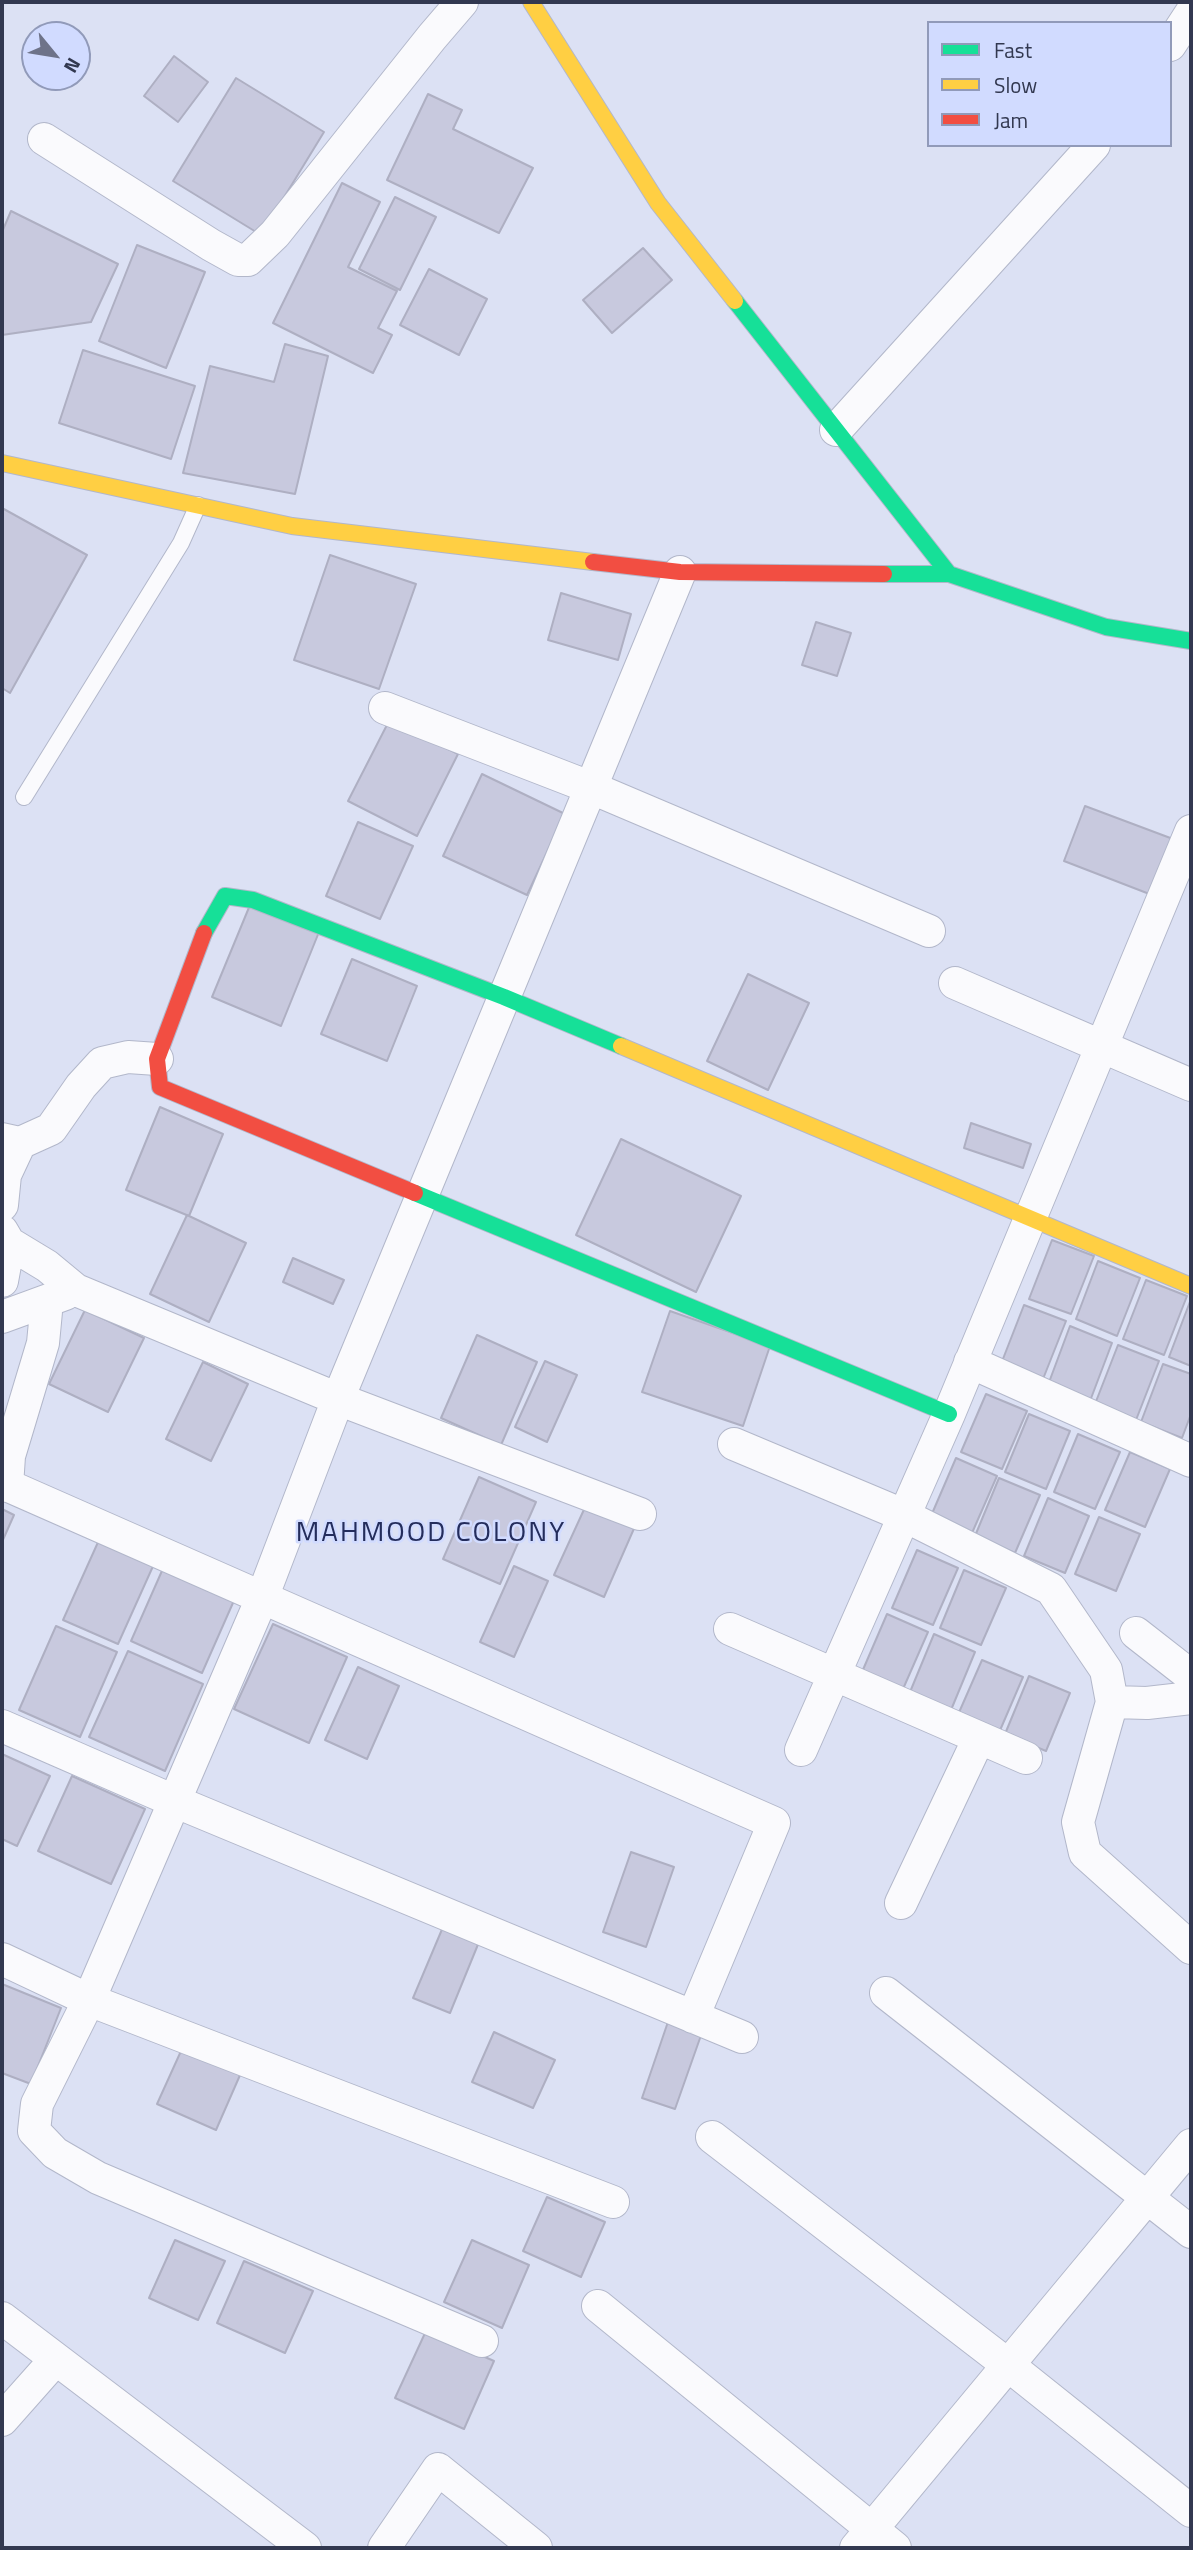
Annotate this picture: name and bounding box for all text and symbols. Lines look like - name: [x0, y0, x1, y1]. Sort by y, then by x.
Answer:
- north arrow: [21, 21, 91, 91]
- legend: [927, 21, 1172, 147]
- text: Fast: [994, 34, 1032, 66]
- text: N: [57, 53, 89, 79]
- text: Slow: [994, 69, 1037, 101]
- text: Jam: [994, 104, 1028, 136]
- district label: MAHMOOD COLONY: [297, 1517, 565, 1551]

